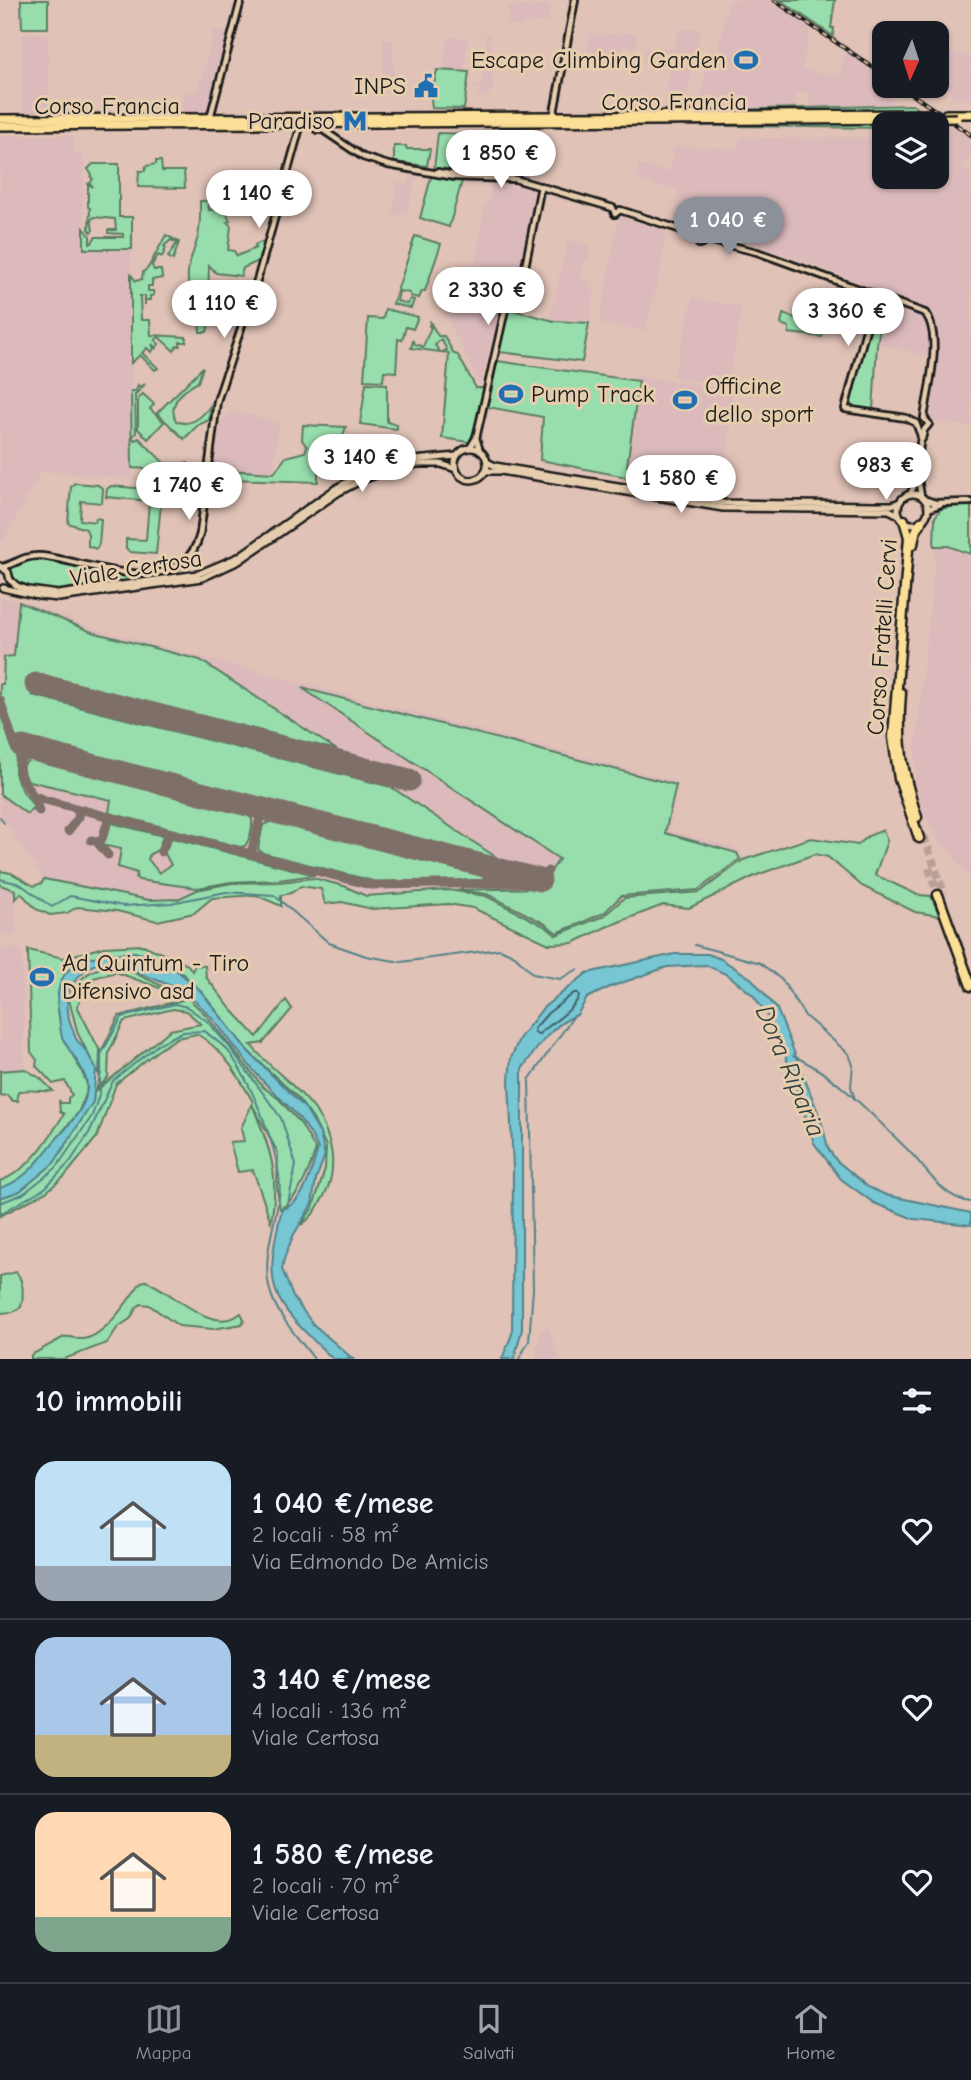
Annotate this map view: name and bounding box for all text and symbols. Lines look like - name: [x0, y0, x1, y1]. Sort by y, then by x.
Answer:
- north arrow: [872, 21, 948, 98]
- map controls: [872, 21, 949, 189]
- place label: Escape Climbing Garden: [471, 46, 726, 74]
- sports icon: Escape Climbing Garden: [732, 46, 760, 74]
- place label: INPS: [354, 72, 406, 100]
- public building icon: INPS: [412, 72, 440, 100]
- street label: Corso Francia: [601, 88, 747, 116]
- street label: Corso Francia: [34, 92, 180, 120]
- place label: Paradiso: [248, 107, 335, 135]
- metro station icon: Paradiso: [341, 107, 369, 135]
- button: layers: [872, 112, 949, 189]
- pin: 1 850 €: [436, 130, 566, 190]
- text: 1 850 €: [462, 139, 540, 166]
- pin: 1 140 €: [194, 170, 324, 230]
- text: 1 140 €: [222, 179, 296, 206]
- pin: 1 040 €: [664, 198, 794, 257]
- text: 1 040 €: [690, 206, 768, 233]
- pin: 2 330 €: [423, 268, 553, 327]
- text: 2 330 €: [448, 276, 528, 303]
- pin: 1 110 €: [159, 280, 289, 340]
- pin: 3 360 €: [783, 288, 913, 348]
- text: 1 110 €: [188, 289, 260, 316]
- text: 3 360 €: [808, 297, 888, 324]
- place label: Officine dello sport: [705, 372, 814, 428]
- sports icon: Pump Track: [497, 380, 525, 408]
- place label: Pump Track: [531, 380, 655, 408]
- sports icon: Officine dello sport: [671, 386, 699, 414]
- pin: 3 140 €: [297, 434, 427, 494]
- pin: 983 €: [837, 442, 935, 502]
- text: 3 140 €: [324, 443, 400, 470]
- text: 983 €: [856, 451, 916, 478]
- pin: 1 580 €: [616, 456, 746, 515]
- pin: 1 740 €: [124, 462, 254, 522]
- text: 1 580 €: [642, 464, 720, 491]
- text: 1 740 €: [152, 471, 226, 498]
- street label: Corso Fratelli Cervi: [861, 538, 903, 736]
- street label: Viale Certosa: [68, 544, 204, 592]
- place label: Ad Quintum - Tiro Difensivo asd: [62, 949, 249, 1005]
- sports icon: Ad Quintum - Tiro Difensivo asd: [28, 963, 56, 991]
- water label: Dora Riparia: [749, 1001, 831, 1141]
- icon: filters: [898, 1382, 936, 1420]
- text: 10 immobili: [35, 1384, 183, 1419]
- text: 1 040 €/mese: [252, 1486, 433, 1521]
- icon: home: [91, 1489, 175, 1573]
- icon: heart: [898, 1512, 936, 1550]
- text: 2 locali · 58 m²: [252, 1521, 398, 1548]
- text: Via Edmondo De Amicis: [252, 1548, 488, 1575]
- text: 3 140 €/mese: [252, 1662, 431, 1697]
- icon: home: [91, 1665, 175, 1749]
- icon: heart: [898, 1688, 936, 1726]
- text: 4 locali · 136 m²: [252, 1697, 406, 1724]
- text: Viale Certosa: [252, 1724, 380, 1751]
- text: 1 580 €/mese: [252, 1837, 434, 1872]
- icon: home: [91, 1840, 175, 1924]
- icon: heart: [898, 1863, 936, 1901]
- text: 2 locali · 70 m²: [252, 1872, 399, 1899]
- text: Viale Certosa: [252, 1899, 380, 1926]
- tab: Mappa: [136, 2000, 191, 2064]
- tab: Salvati: [463, 2000, 515, 2064]
- tab: Home: [786, 2000, 835, 2064]

